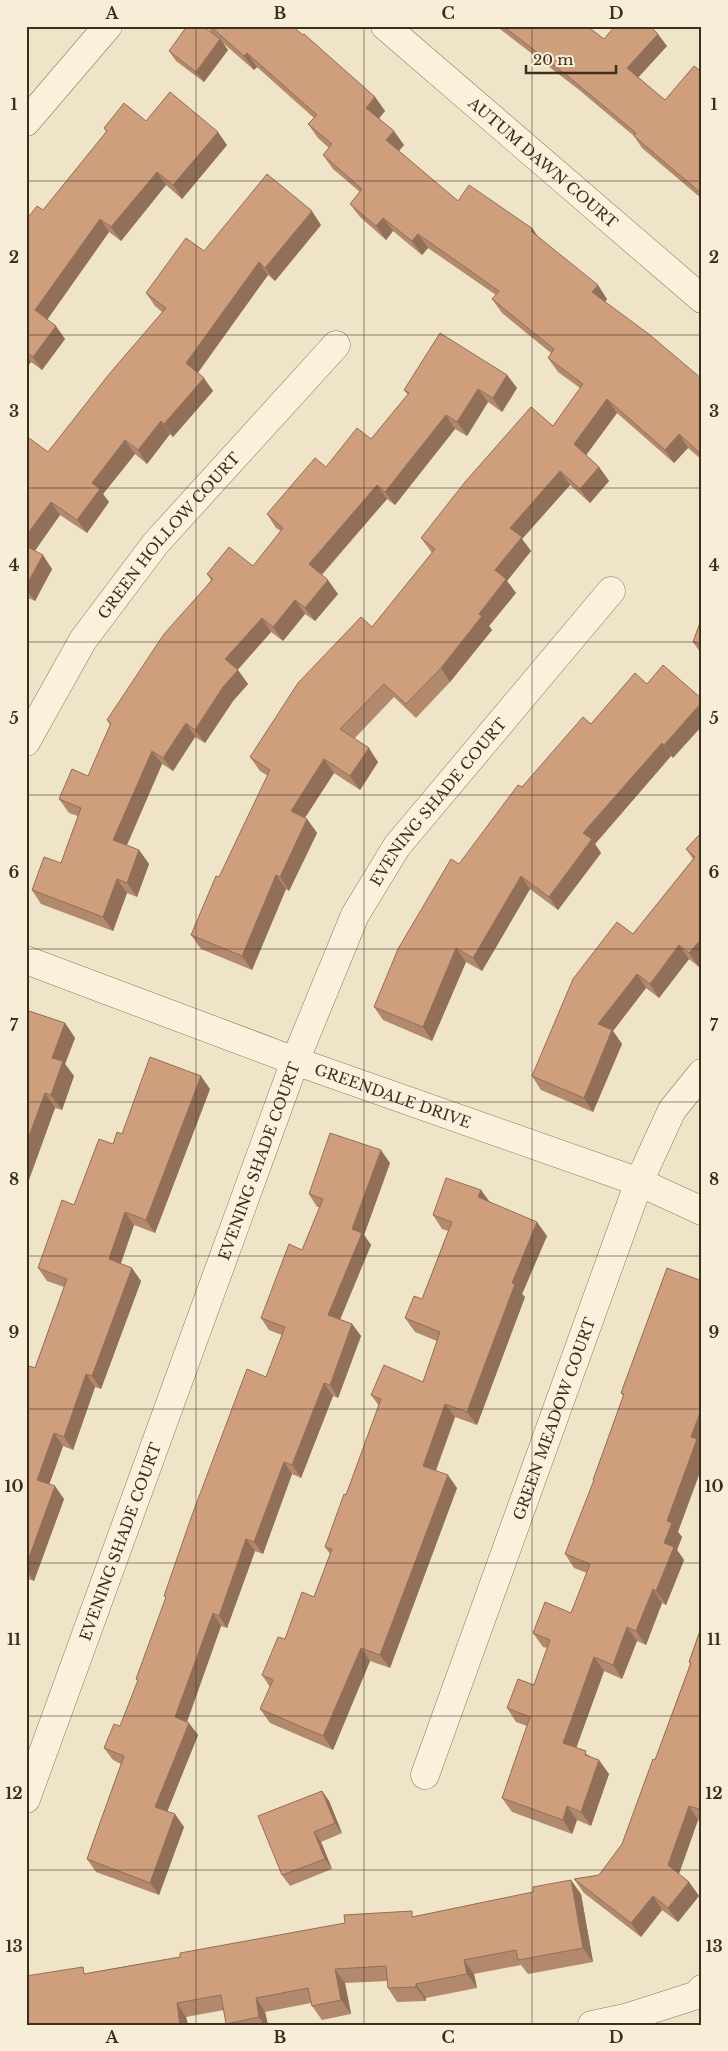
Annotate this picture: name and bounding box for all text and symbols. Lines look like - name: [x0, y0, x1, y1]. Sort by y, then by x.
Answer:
- text: A: [105, 3, 120, 23]
- text: B: [274, 3, 287, 23]
- text: C: [441, 3, 455, 23]
- text: D: [609, 3, 623, 23]
- scale bar: [526, 42, 616, 74]
- text: 20 m: [533, 50, 573, 69]
- street label: AUTUM DAWN COURT: [464, 92, 622, 232]
- text: 1: [11, 94, 18, 114]
- text: 1: [711, 94, 718, 114]
- text: 2: [9, 247, 19, 267]
- text: 2: [709, 247, 719, 267]
- text: 3: [9, 401, 19, 421]
- text: 3: [709, 401, 719, 421]
- street label: GREEN HOLLOW COURT: [93, 448, 243, 622]
- text: 4: [9, 555, 19, 575]
- text: 4: [709, 555, 719, 575]
- text: 5: [9, 708, 19, 728]
- text: 5: [709, 708, 719, 728]
- street label: EVENING SHADE COURT: [366, 714, 510, 889]
- text: 6: [9, 862, 20, 882]
- text: 6: [709, 862, 720, 882]
- text: 7: [10, 1015, 19, 1035]
- text: 7: [710, 1015, 719, 1035]
- street label: EVENING SHADE COURT: [214, 1059, 303, 1263]
- street label: GREENDALE DRIVE: [312, 1059, 474, 1132]
- text: 8: [9, 1169, 19, 1189]
- text: 8: [709, 1169, 719, 1189]
- street label: GREEN MEADOW COURT: [508, 1315, 599, 1522]
- text: 9: [9, 1322, 20, 1342]
- text: 9: [709, 1322, 720, 1342]
- street label: EVENING SHADE COURT: [75, 1440, 165, 1643]
- text: 10: [4, 1476, 24, 1496]
- text: 10: [704, 1476, 724, 1496]
- text: 11: [7, 1629, 21, 1649]
- text: 11: [707, 1629, 721, 1649]
- text: 12: [5, 1783, 23, 1803]
- text: 12: [705, 1783, 723, 1803]
- text: 13: [5, 1936, 23, 1956]
- text: 13: [705, 1936, 723, 1956]
- text: A: [105, 2027, 120, 2047]
- text: B: [274, 2027, 287, 2047]
- text: C: [441, 2027, 455, 2047]
- text: D: [609, 2027, 623, 2047]

